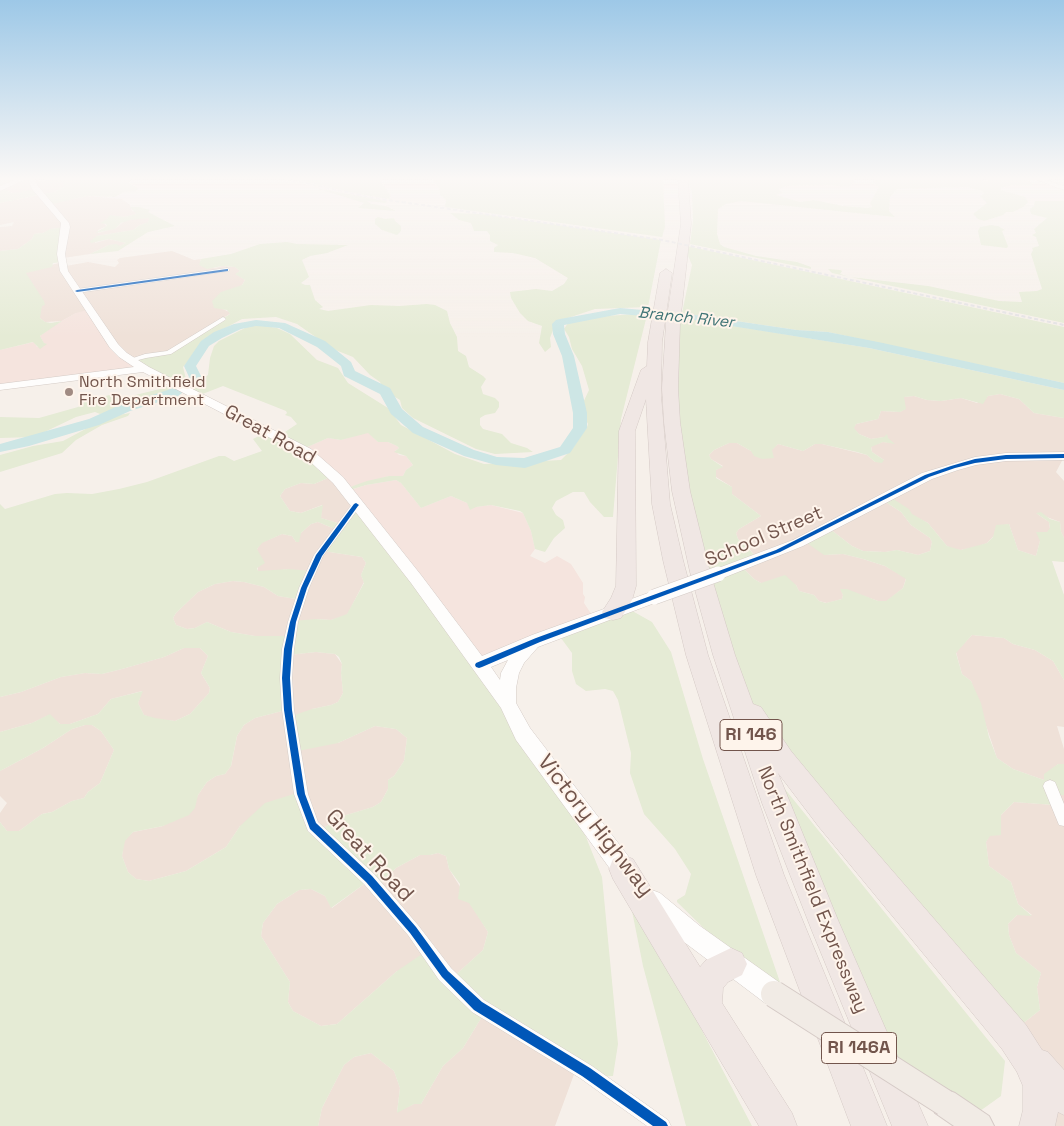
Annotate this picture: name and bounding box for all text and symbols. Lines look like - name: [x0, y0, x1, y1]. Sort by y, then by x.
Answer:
- water label: Branch River: [637, 303, 735, 333]
- place label: North Smithfield Fire Department: [79, 373, 206, 411]
- marker: North Smithfield Fire Department: [63, 386, 75, 398]
- street label: Great Road: [220, 401, 320, 469]
- street label: School Street: [702, 502, 826, 572]
- road number: RI 146: [720, 720, 782, 750]
- street label: Victory Highway: [531, 750, 659, 902]
- street label: North Smithfield Expressway: [752, 763, 872, 1017]
- street label: Great Road: [319, 804, 419, 908]
- road number: RI 146A: [822, 1032, 896, 1064]

